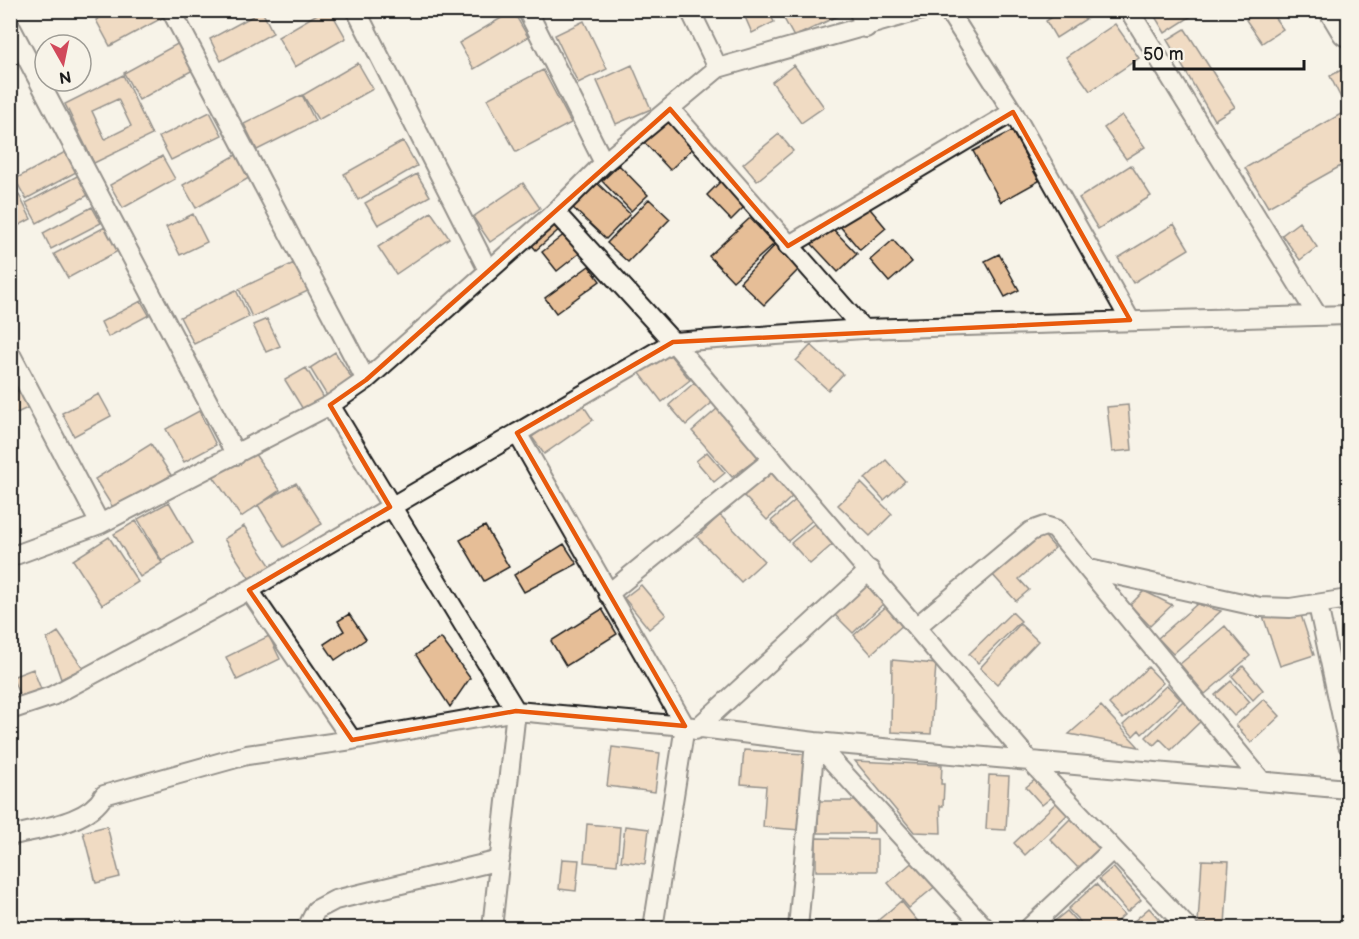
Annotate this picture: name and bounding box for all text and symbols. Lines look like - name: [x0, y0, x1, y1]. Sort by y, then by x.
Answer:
- north arrow: [33, 33, 93, 93]
- scale bar: [1134, 33, 1304, 71]
- text: 50 m: [1143, 44, 1184, 65]
- text: N: [58, 66, 73, 87]

